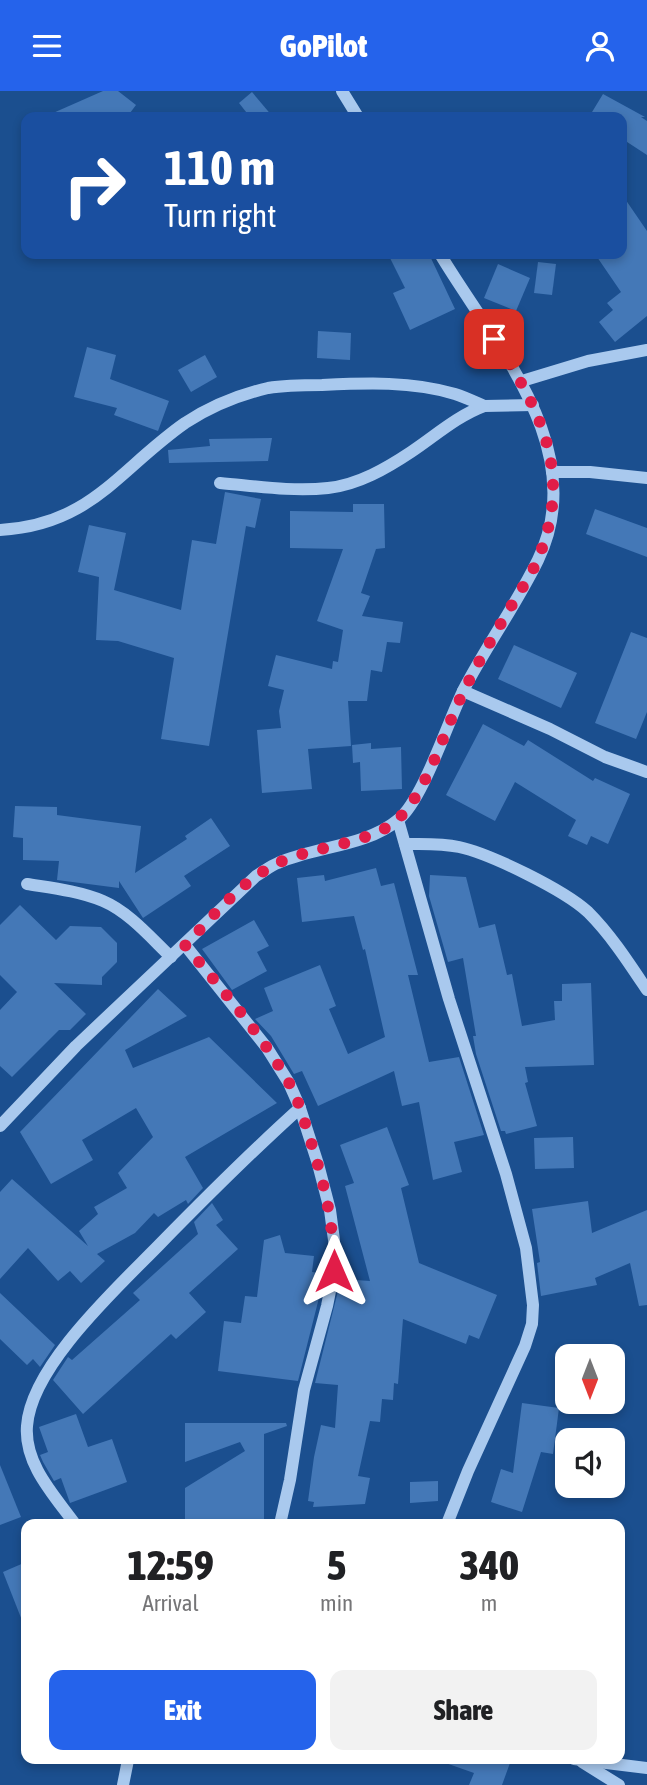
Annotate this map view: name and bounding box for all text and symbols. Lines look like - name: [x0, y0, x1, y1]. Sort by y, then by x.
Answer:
- icon: menu: [28, 27, 66, 65]
- text: GoPilot: [280, 27, 367, 64]
- icon: person: [581, 27, 619, 65]
- text: 110 m: [164, 139, 275, 195]
- icon: right: [49, 140, 140, 231]
- text: Turn right: [164, 197, 277, 234]
- pin: [464, 309, 524, 369]
- icon: arrive: [475, 320, 513, 358]
- position arrow: [297, 1234, 371, 1308]
- north arrow: [555, 1344, 625, 1414]
- map controls: [555, 1344, 625, 1498]
- button: sound: [555, 1428, 625, 1498]
- text: 12:59: [127, 1541, 214, 1589]
- text: 5: [327, 1541, 346, 1589]
- text: 340: [459, 1541, 519, 1589]
- text: Arrival: [142, 1590, 199, 1616]
- text: min: [320, 1590, 353, 1616]
- text: m: [481, 1590, 497, 1616]
- button: Exit: [49, 1670, 316, 1750]
- button: Share: [330, 1670, 597, 1750]

